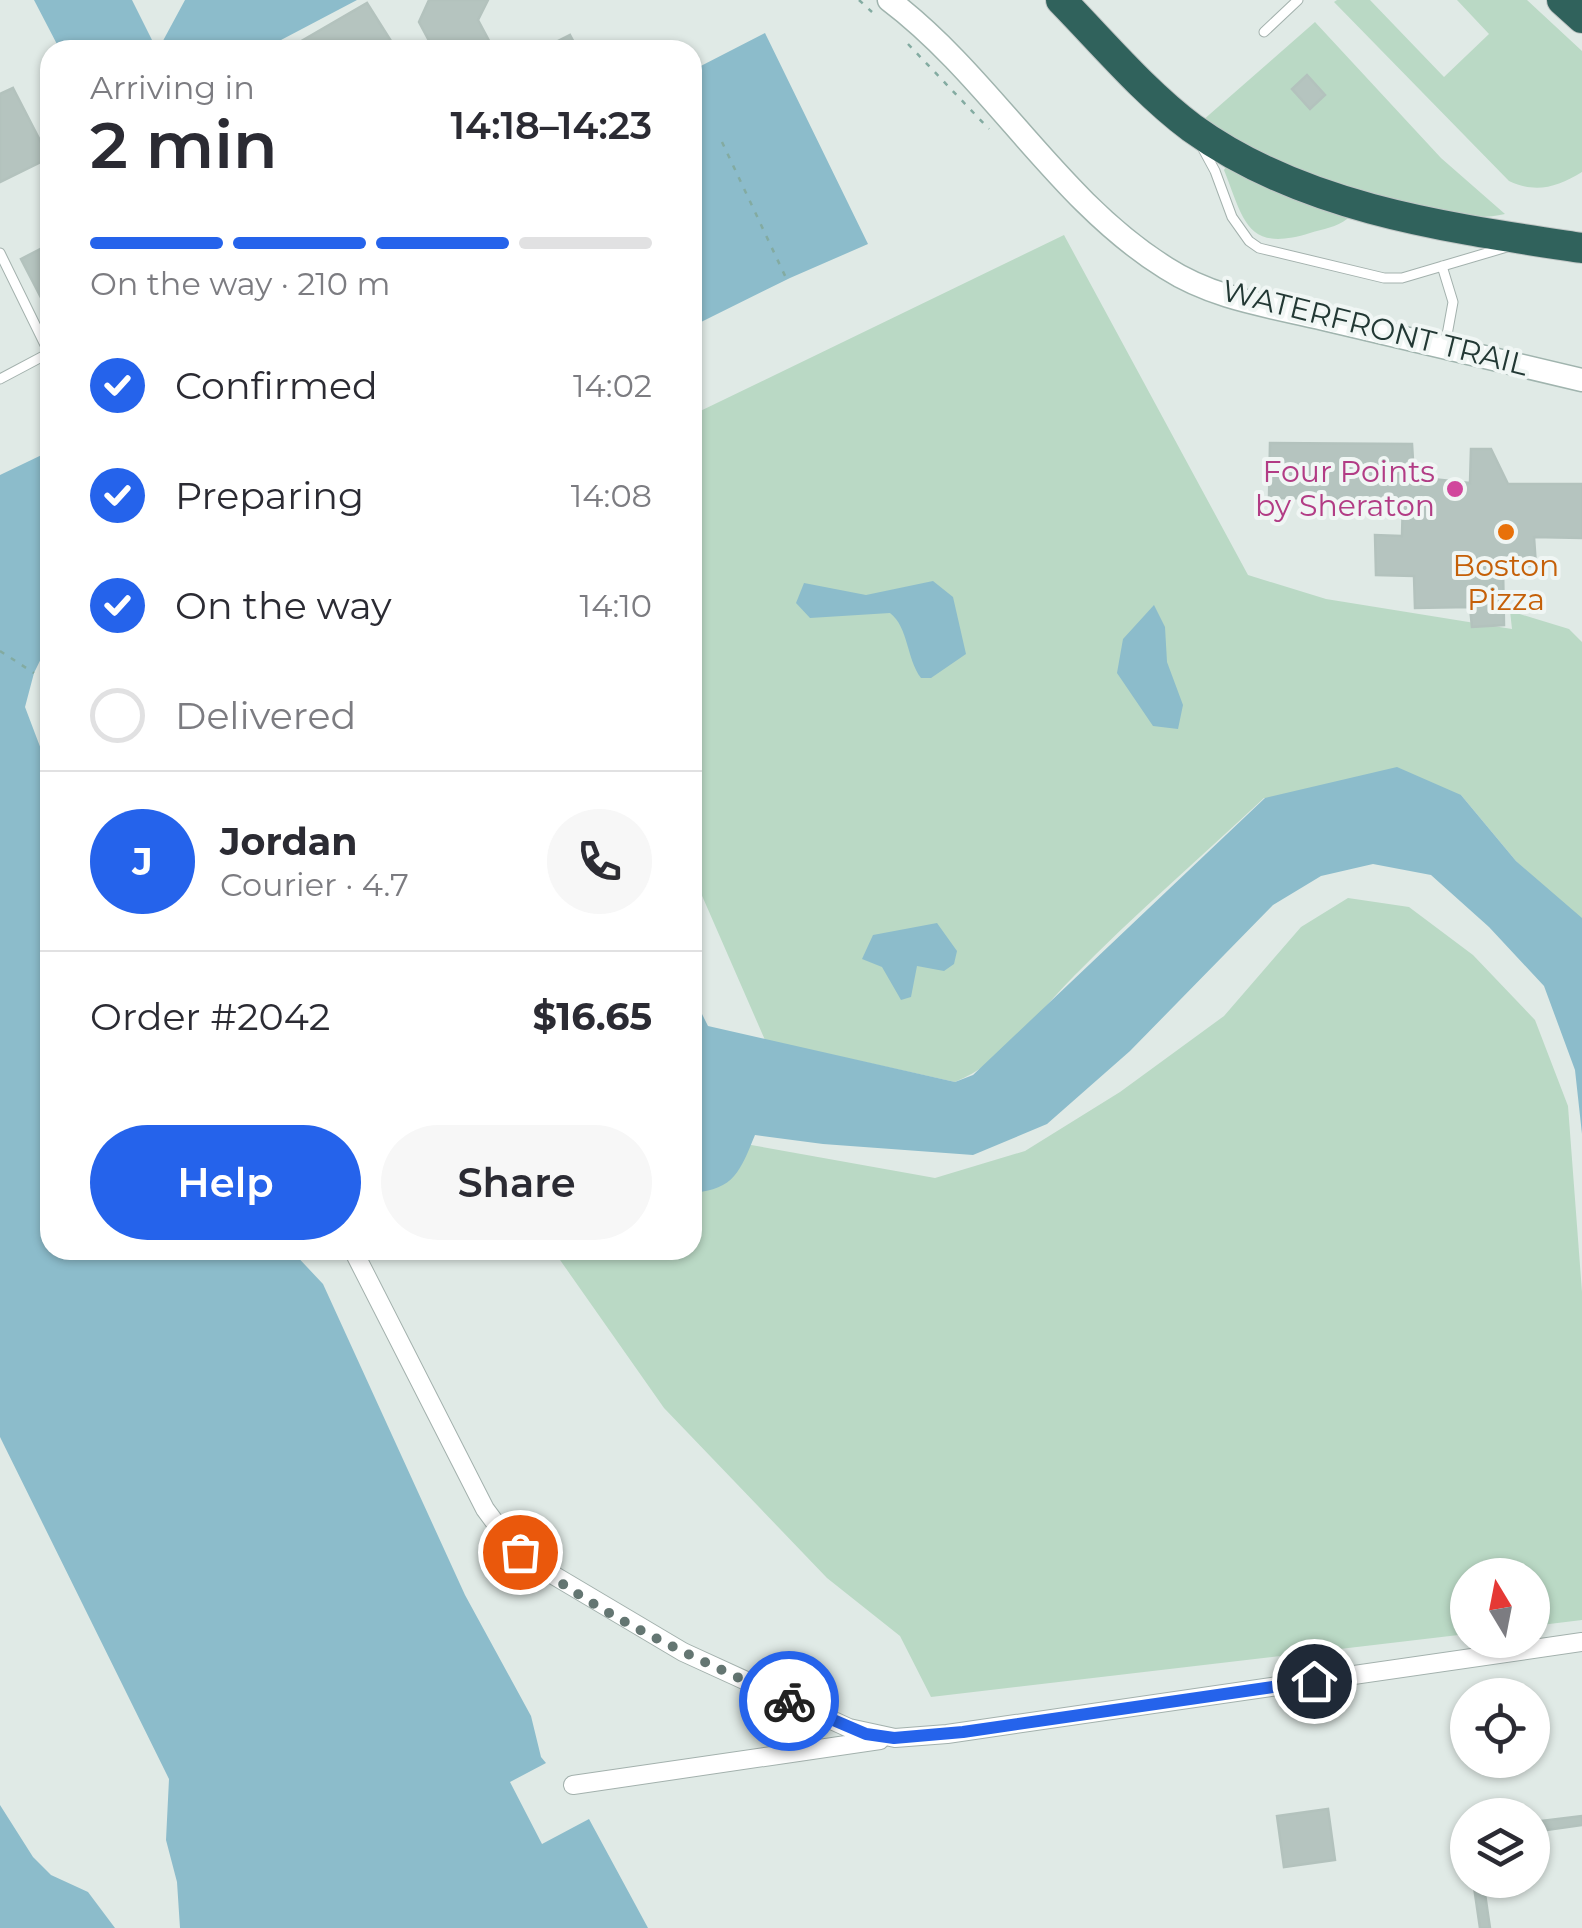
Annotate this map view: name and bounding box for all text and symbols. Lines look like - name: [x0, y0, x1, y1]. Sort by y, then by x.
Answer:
- text: Arriving in: [90, 68, 255, 107]
- text: 14:18–14:23: [451, 102, 652, 149]
- text: 2 min: [90, 105, 278, 184]
- text: On the way · 210 m: [90, 264, 390, 303]
- street label: WATERFRONT TRAIL: [1218, 272, 1532, 384]
- icon: check: [90, 358, 145, 413]
- text: Confirmed: [175, 362, 378, 409]
- text: 14:02: [573, 366, 652, 405]
- place label: Four Points by Sheraton: [1255, 453, 1435, 524]
- icon: check: [90, 468, 145, 523]
- text: Preparing: [175, 472, 364, 519]
- text: 14:08: [571, 476, 652, 515]
- marker: Four Points by Sheraton: [1444, 478, 1466, 500]
- marker: Boston Pizza: [1495, 521, 1517, 543]
- place label: Boston Pizza: [1453, 547, 1559, 618]
- icon: check: [90, 578, 145, 633]
- text: On the way: [175, 582, 392, 629]
- text: 14:10: [580, 586, 652, 625]
- text: Delivered: [175, 692, 356, 739]
- button: phone: [547, 809, 652, 914]
- text: Jordan: [220, 818, 358, 865]
- text: J: [132, 838, 153, 885]
- text: Courier · 4.7: [220, 865, 409, 904]
- text: Order #2042: [90, 993, 330, 1040]
- text: $16.65: [532, 993, 652, 1040]
- button: Help: [90, 1125, 361, 1240]
- button: Share: [381, 1125, 652, 1240]
- pin: [478, 1510, 563, 1595]
- icon: bag: [493, 1525, 548, 1580]
- north arrow: [1450, 1558, 1550, 1658]
- map controls: [1450, 1558, 1550, 1898]
- pin: [1272, 1639, 1357, 1724]
- courier: [739, 1651, 839, 1751]
- icon: home: [1287, 1654, 1342, 1709]
- icon: bike: [762, 1674, 817, 1729]
- button: locate: [1450, 1678, 1550, 1778]
- button: layers: [1450, 1798, 1550, 1898]

